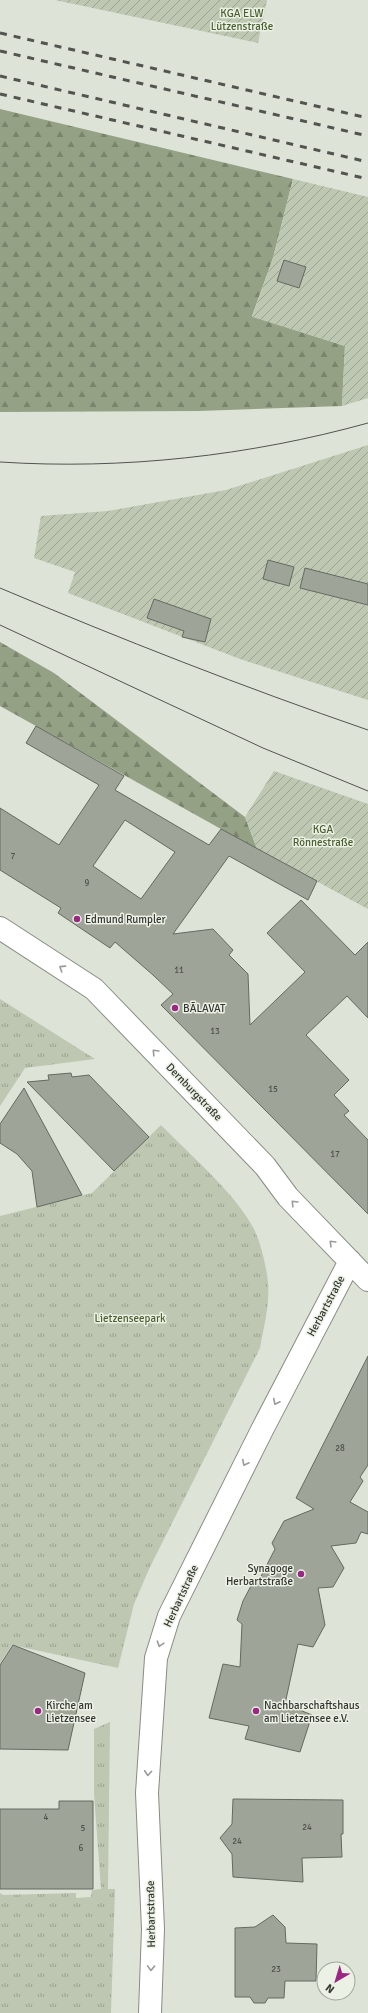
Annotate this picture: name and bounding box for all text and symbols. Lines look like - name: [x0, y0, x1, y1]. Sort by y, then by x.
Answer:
- park label: KGA ELW Lützenstraße: [211, 7, 273, 33]
- park label: KGA Rönnestraße: [293, 823, 353, 849]
- house number: 7: [11, 851, 16, 862]
- house number: 9: [85, 878, 90, 889]
- place label: Edmund Rumpler: [85, 913, 166, 926]
- marker: Edmund Rumpler: [72, 914, 82, 924]
- one-way arrow: [59, 965, 66, 972]
- house number: 11: [174, 965, 184, 976]
- place label: BĀLAVAT: [183, 1002, 226, 1015]
- marker: BĀLAVAT: [170, 1003, 180, 1013]
- house number: 13: [210, 1026, 220, 1037]
- one-way arrow: [152, 1049, 160, 1057]
- street label: Dernburgstraße: [163, 1061, 225, 1123]
- house number: 15: [268, 1084, 278, 1095]
- house number: 17: [330, 1149, 340, 1160]
- one-way arrow: [291, 1200, 298, 1208]
- one-way arrow: [330, 1240, 337, 1248]
- street label: Herbartstraße: [305, 1273, 347, 1339]
- park label: Lietzenseepark: [94, 1312, 166, 1325]
- one-way arrow: [273, 1398, 281, 1405]
- house number: 28: [335, 1443, 345, 1454]
- one-way arrow: [243, 1459, 250, 1466]
- place label: Synagoge Herbartstraße: [226, 1562, 293, 1588]
- street label: Herbartstraße: [161, 1563, 201, 1629]
- marker: Synagoge Herbartstraße: [296, 1569, 306, 1579]
- one-way arrow: [156, 1640, 165, 1647]
- place label: Kirche am Lietzensee: [46, 1699, 96, 1725]
- place label: Nachbarschaftshaus am Lietzensee e.V.: [264, 1699, 360, 1725]
- marker: Kirche am Lietzensee: [33, 1706, 43, 1716]
- marker: Nachbarschaftshaus am Lietzensee e.V.: [251, 1706, 261, 1716]
- one-way arrow: [144, 1770, 153, 1776]
- house number: 4: [44, 1812, 49, 1823]
- house number: 24: [302, 1822, 312, 1833]
- house number: 5: [81, 1823, 86, 1834]
- house number: 24: [232, 1836, 242, 1847]
- house number: 6: [79, 1843, 84, 1854]
- street label: Herbartstraße: [144, 1880, 158, 1948]
- north arrow: [316, 1961, 356, 2001]
- house number: 23: [271, 1964, 281, 1975]
- one-way arrow: [147, 1965, 156, 1971]
- text: N: [323, 1981, 337, 1996]

